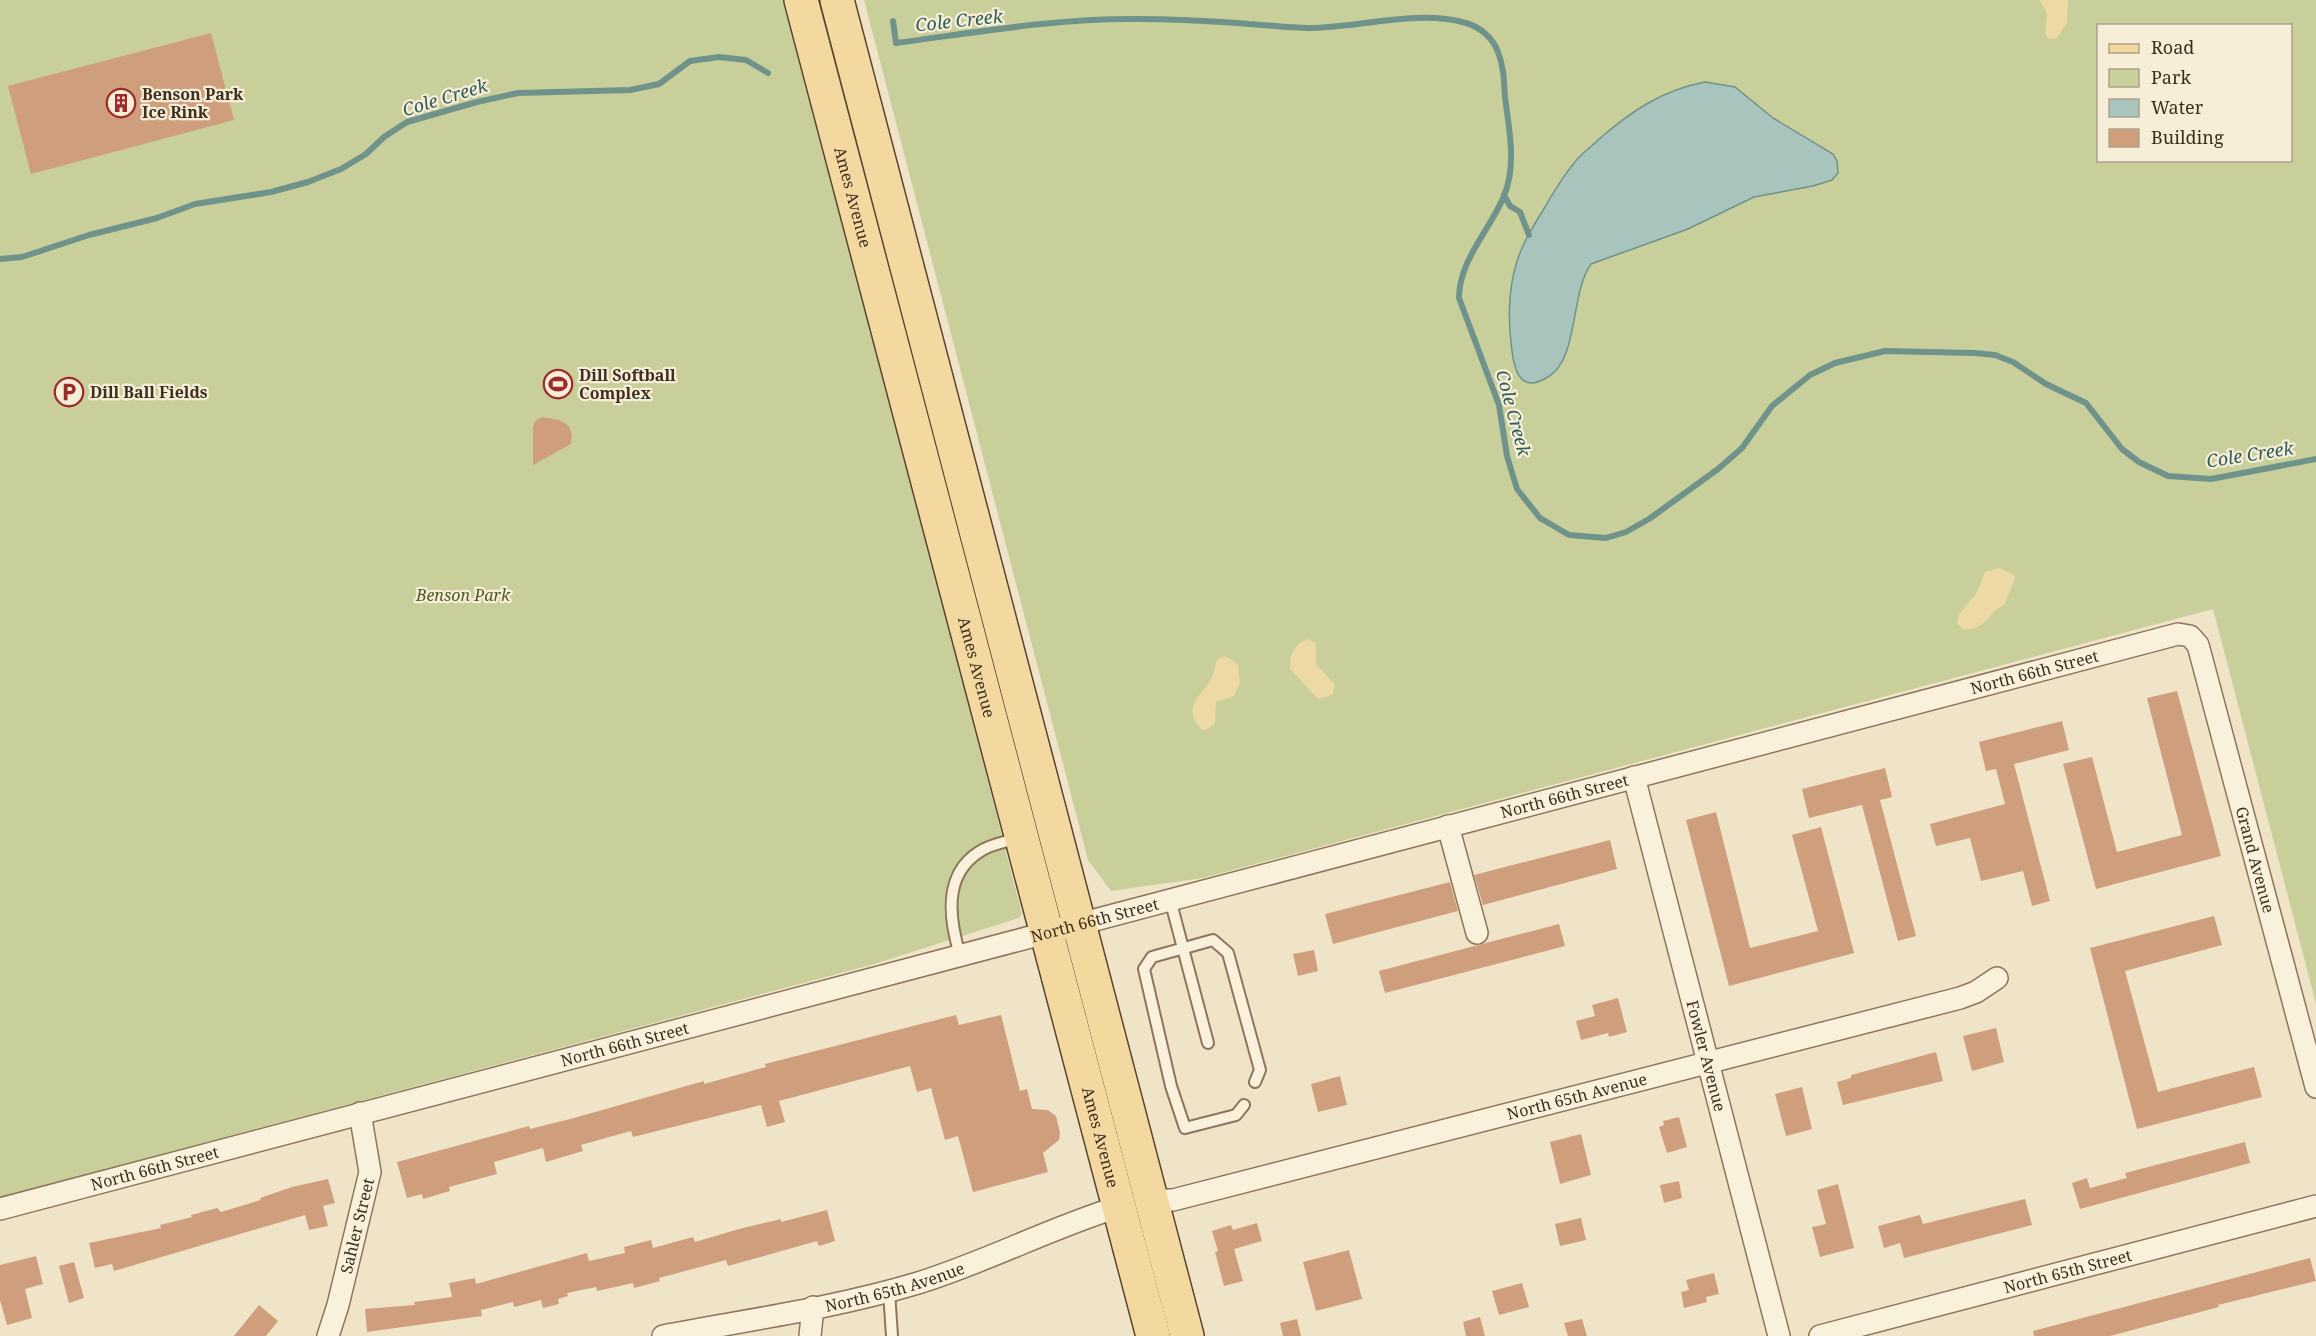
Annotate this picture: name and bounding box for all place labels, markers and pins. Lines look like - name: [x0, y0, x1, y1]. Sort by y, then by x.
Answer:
- place label: Benson Park Ice Rink: [142, 83, 244, 123]
- building icon: Benson Park Ice Rink: [105, 87, 137, 119]
- place label: Dill Softball Complex: [579, 364, 676, 404]
- sports icon: Dill Softball Complex: [542, 368, 574, 400]
- parking icon: Dill Ball Fields: [53, 376, 85, 408]
- place label: Dill Ball Fields: [90, 381, 208, 403]

